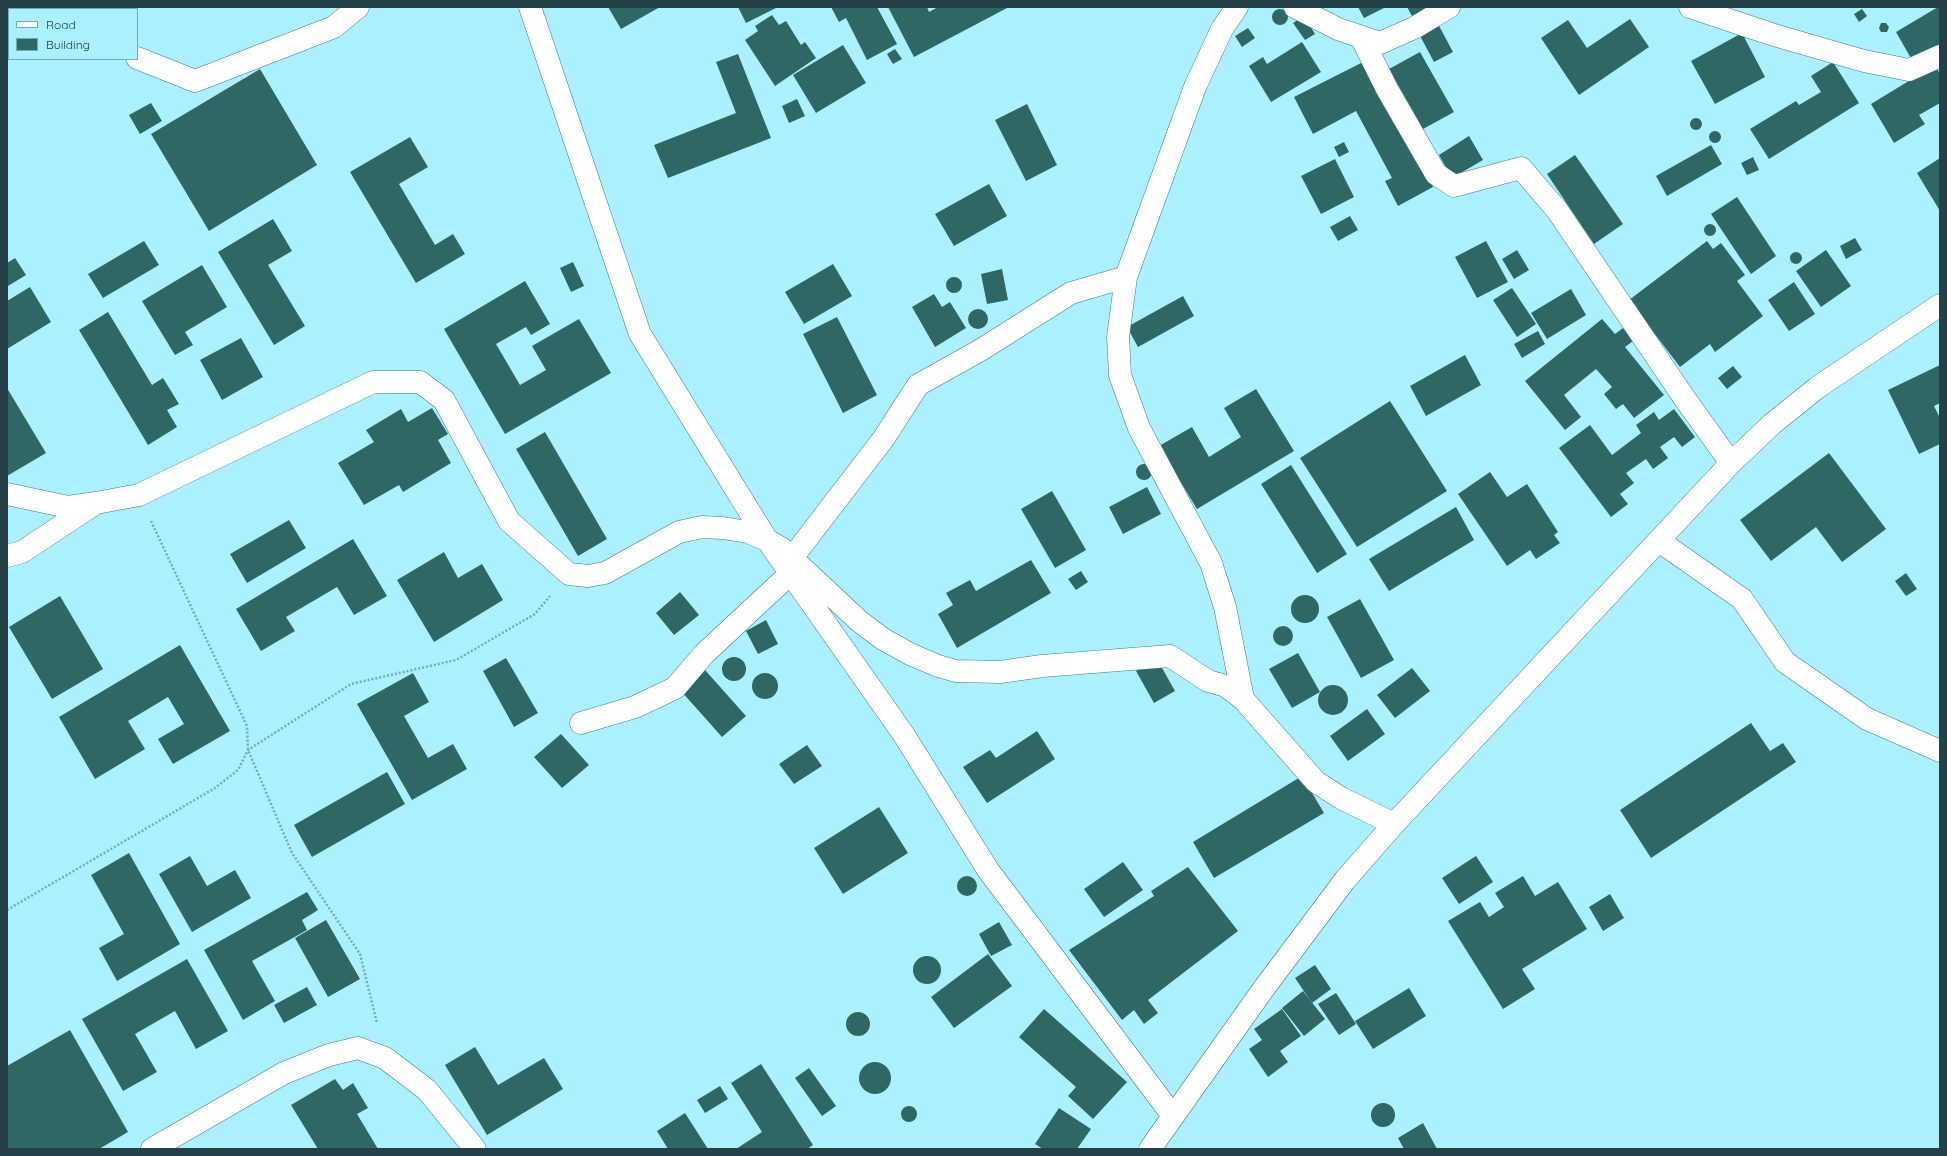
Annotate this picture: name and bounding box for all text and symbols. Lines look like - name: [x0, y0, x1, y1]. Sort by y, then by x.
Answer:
- legend: [8, 8, 138, 60]
- text: Road: [46, 17, 76, 32]
- text: Building: [46, 37, 90, 52]

